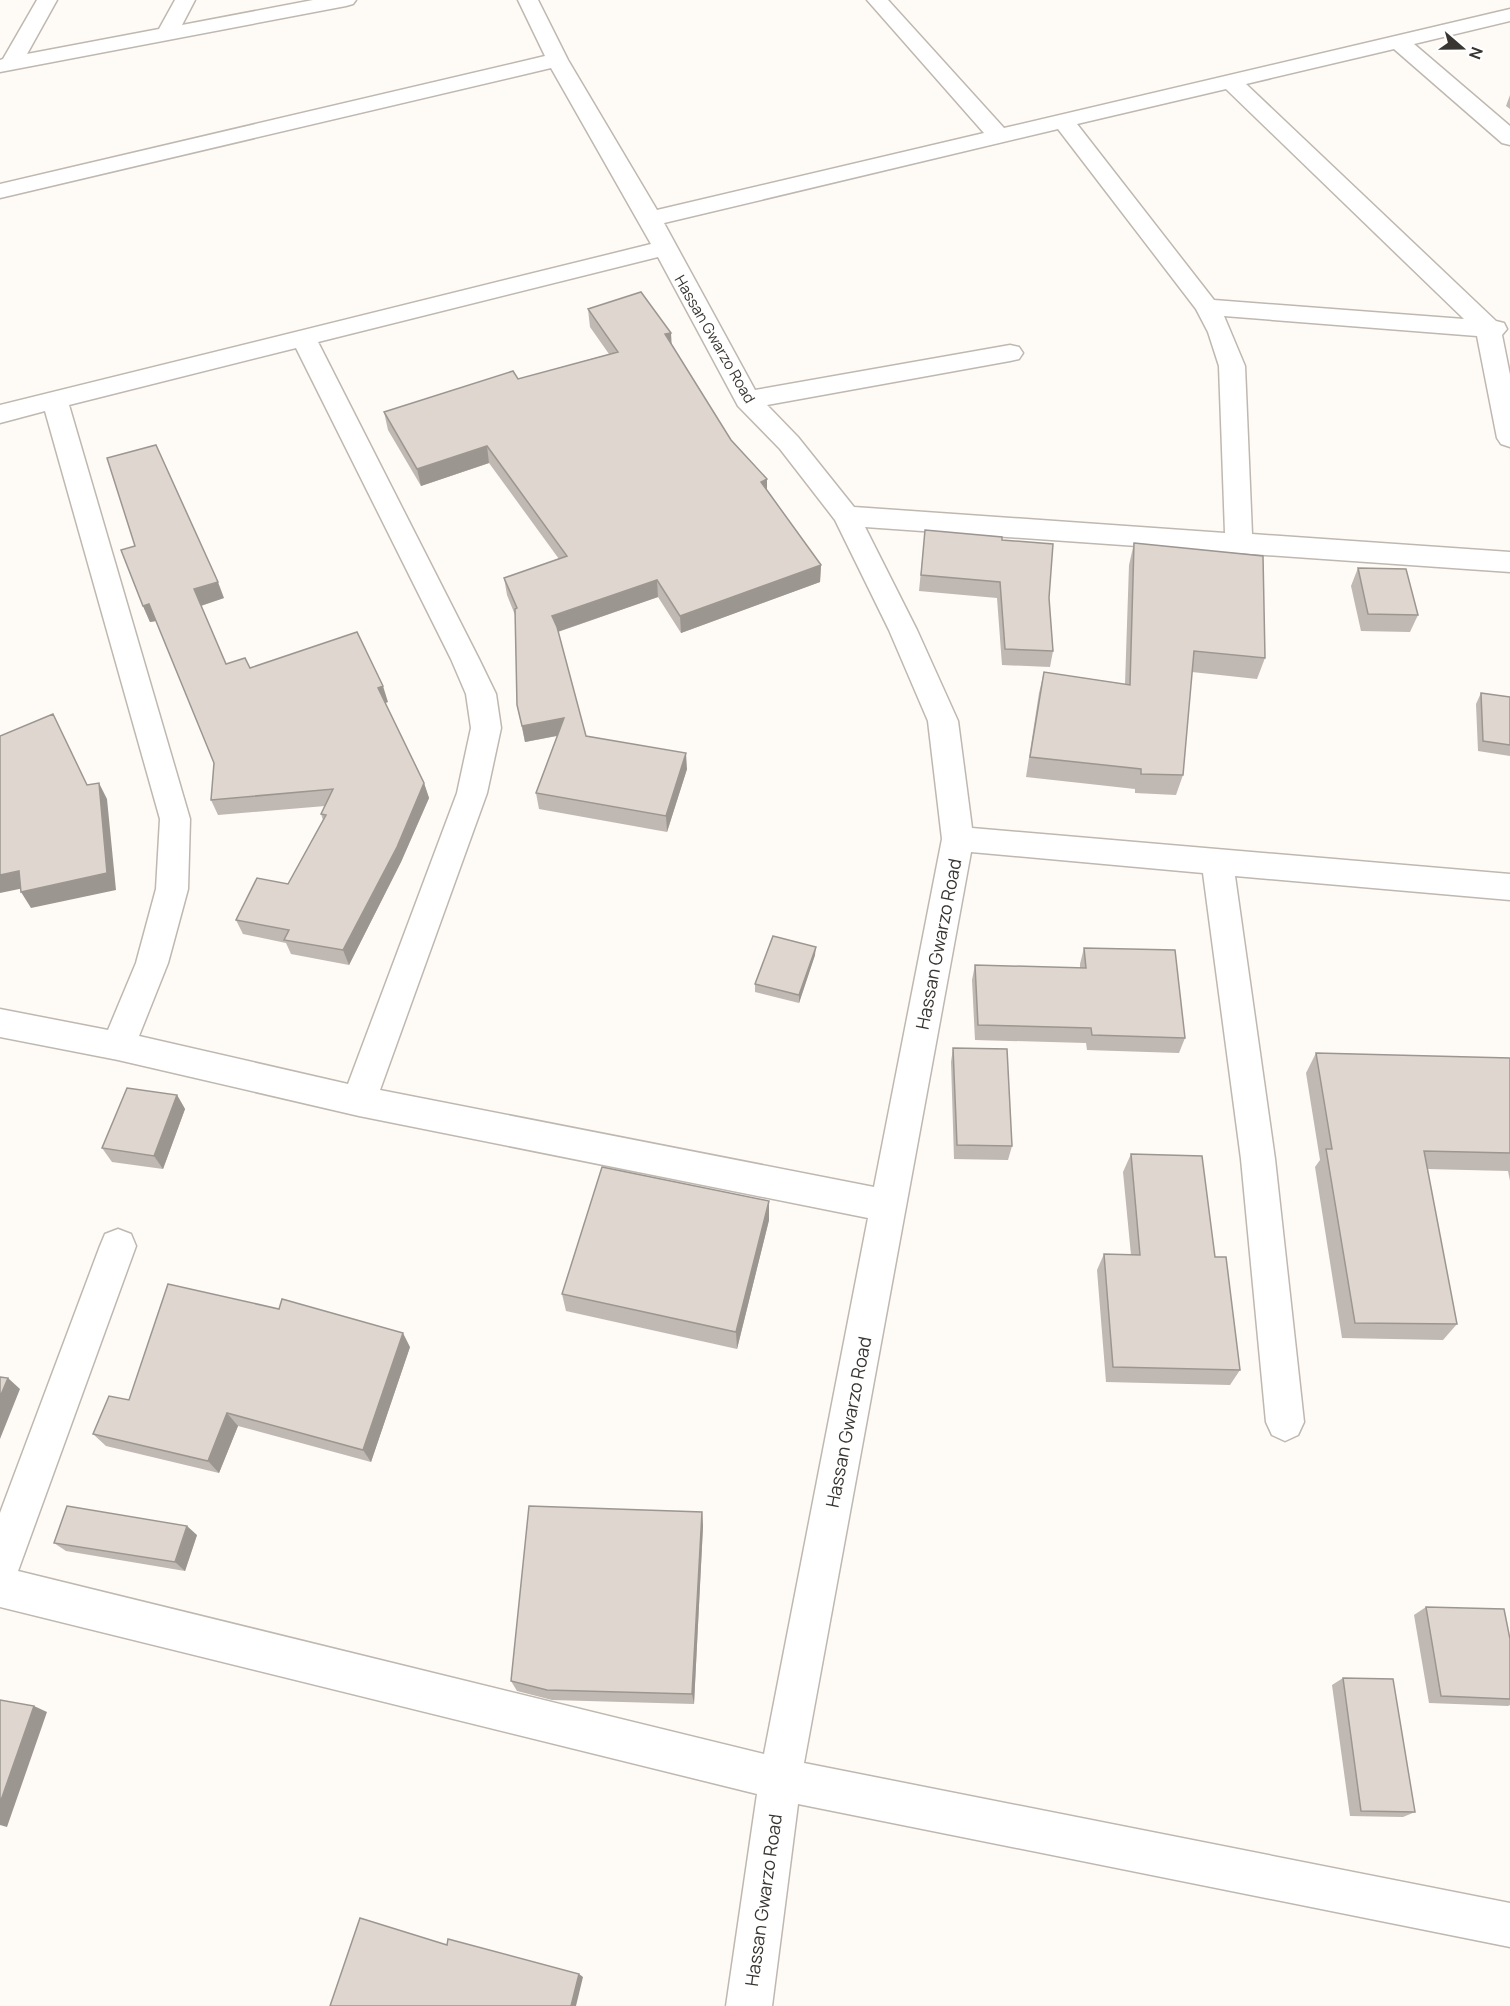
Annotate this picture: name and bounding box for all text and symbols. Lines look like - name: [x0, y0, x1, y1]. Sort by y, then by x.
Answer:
- north arrow: [1432, 18, 1492, 78]
- text: N: [1464, 44, 1488, 62]
- street label: Hassan Gwarzo Road: [670, 271, 760, 407]
- street label: Hassan Gwarzo Road: [910, 856, 966, 1032]
- street label: Hassan Gwarzo Road: [820, 1334, 876, 1510]
- street label: Hassan Gwarzo Road: [739, 1812, 787, 1988]

